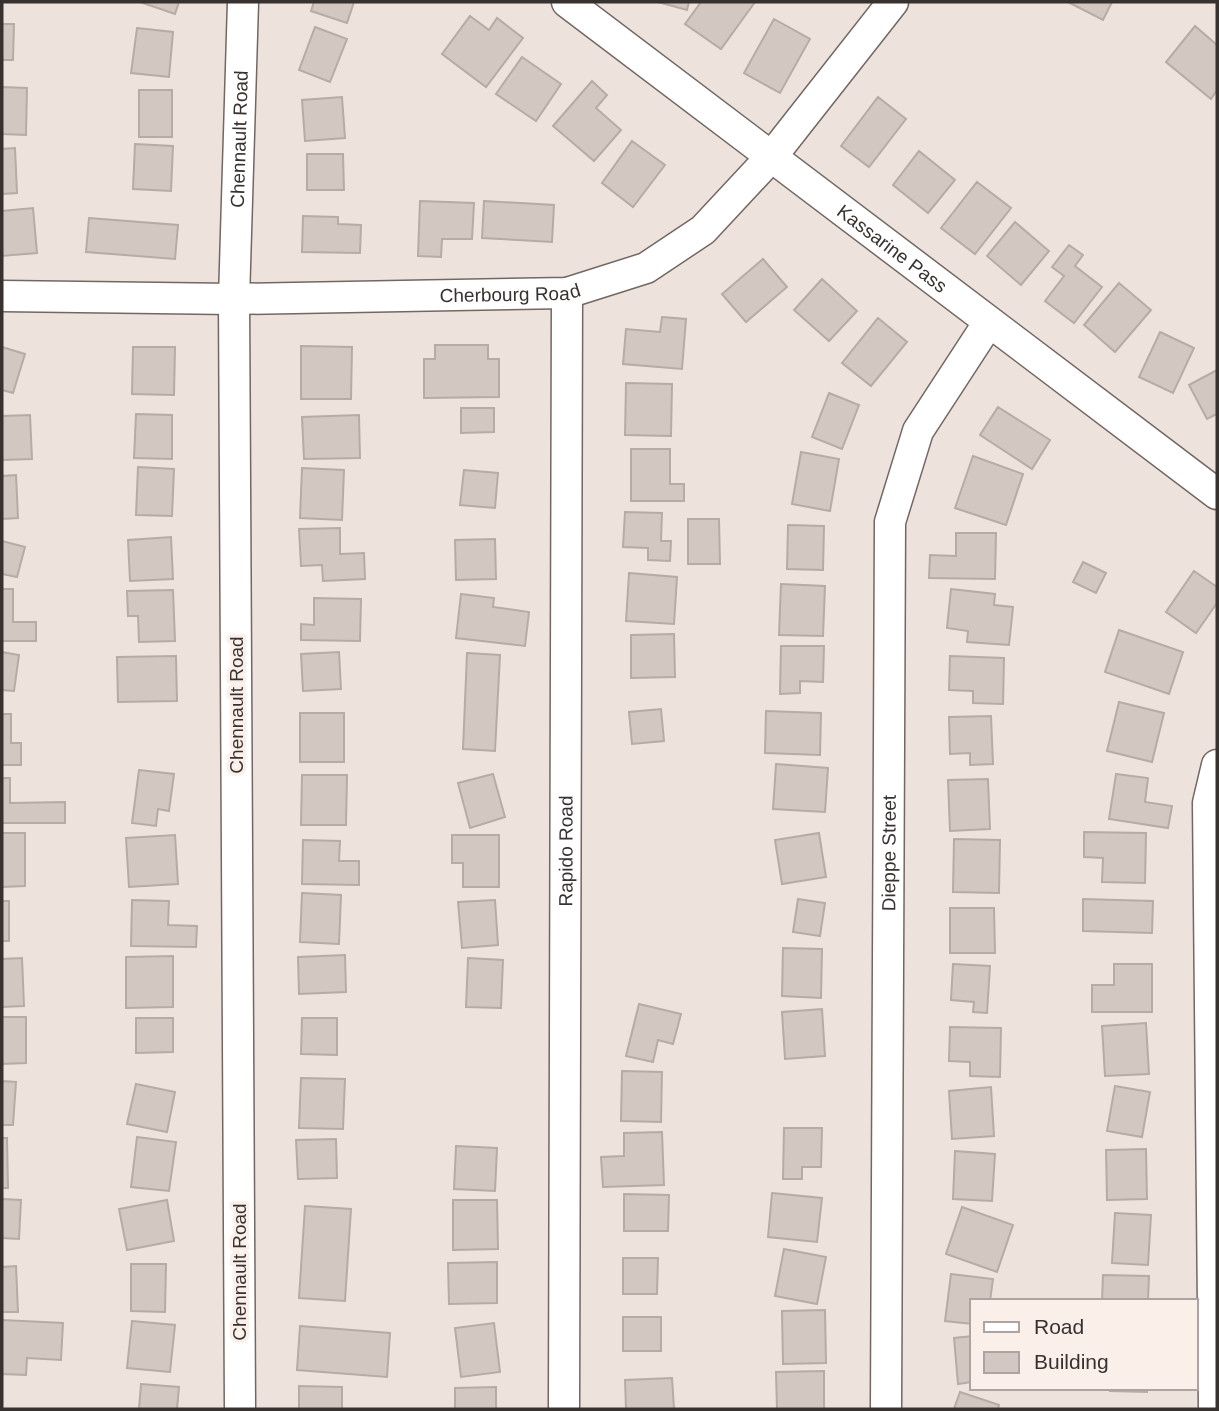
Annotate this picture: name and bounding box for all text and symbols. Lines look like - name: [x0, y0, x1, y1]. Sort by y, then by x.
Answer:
- street label: Chennault Road: [227, 70, 252, 208]
- street label: Kassarine Pass: [833, 200, 951, 297]
- street label: Cherbourg Road: [439, 279, 583, 306]
- street label: Chennault Road: [226, 636, 247, 774]
- street label: Dieppe Street: [878, 794, 900, 911]
- street label: Rapido Road: [555, 795, 577, 907]
- street label: Chennault Road: [229, 1203, 250, 1341]
- legend: [970, 1299, 1198, 1390]
- text: Road: [1034, 1315, 1084, 1338]
- text: Building: [1034, 1350, 1109, 1373]

